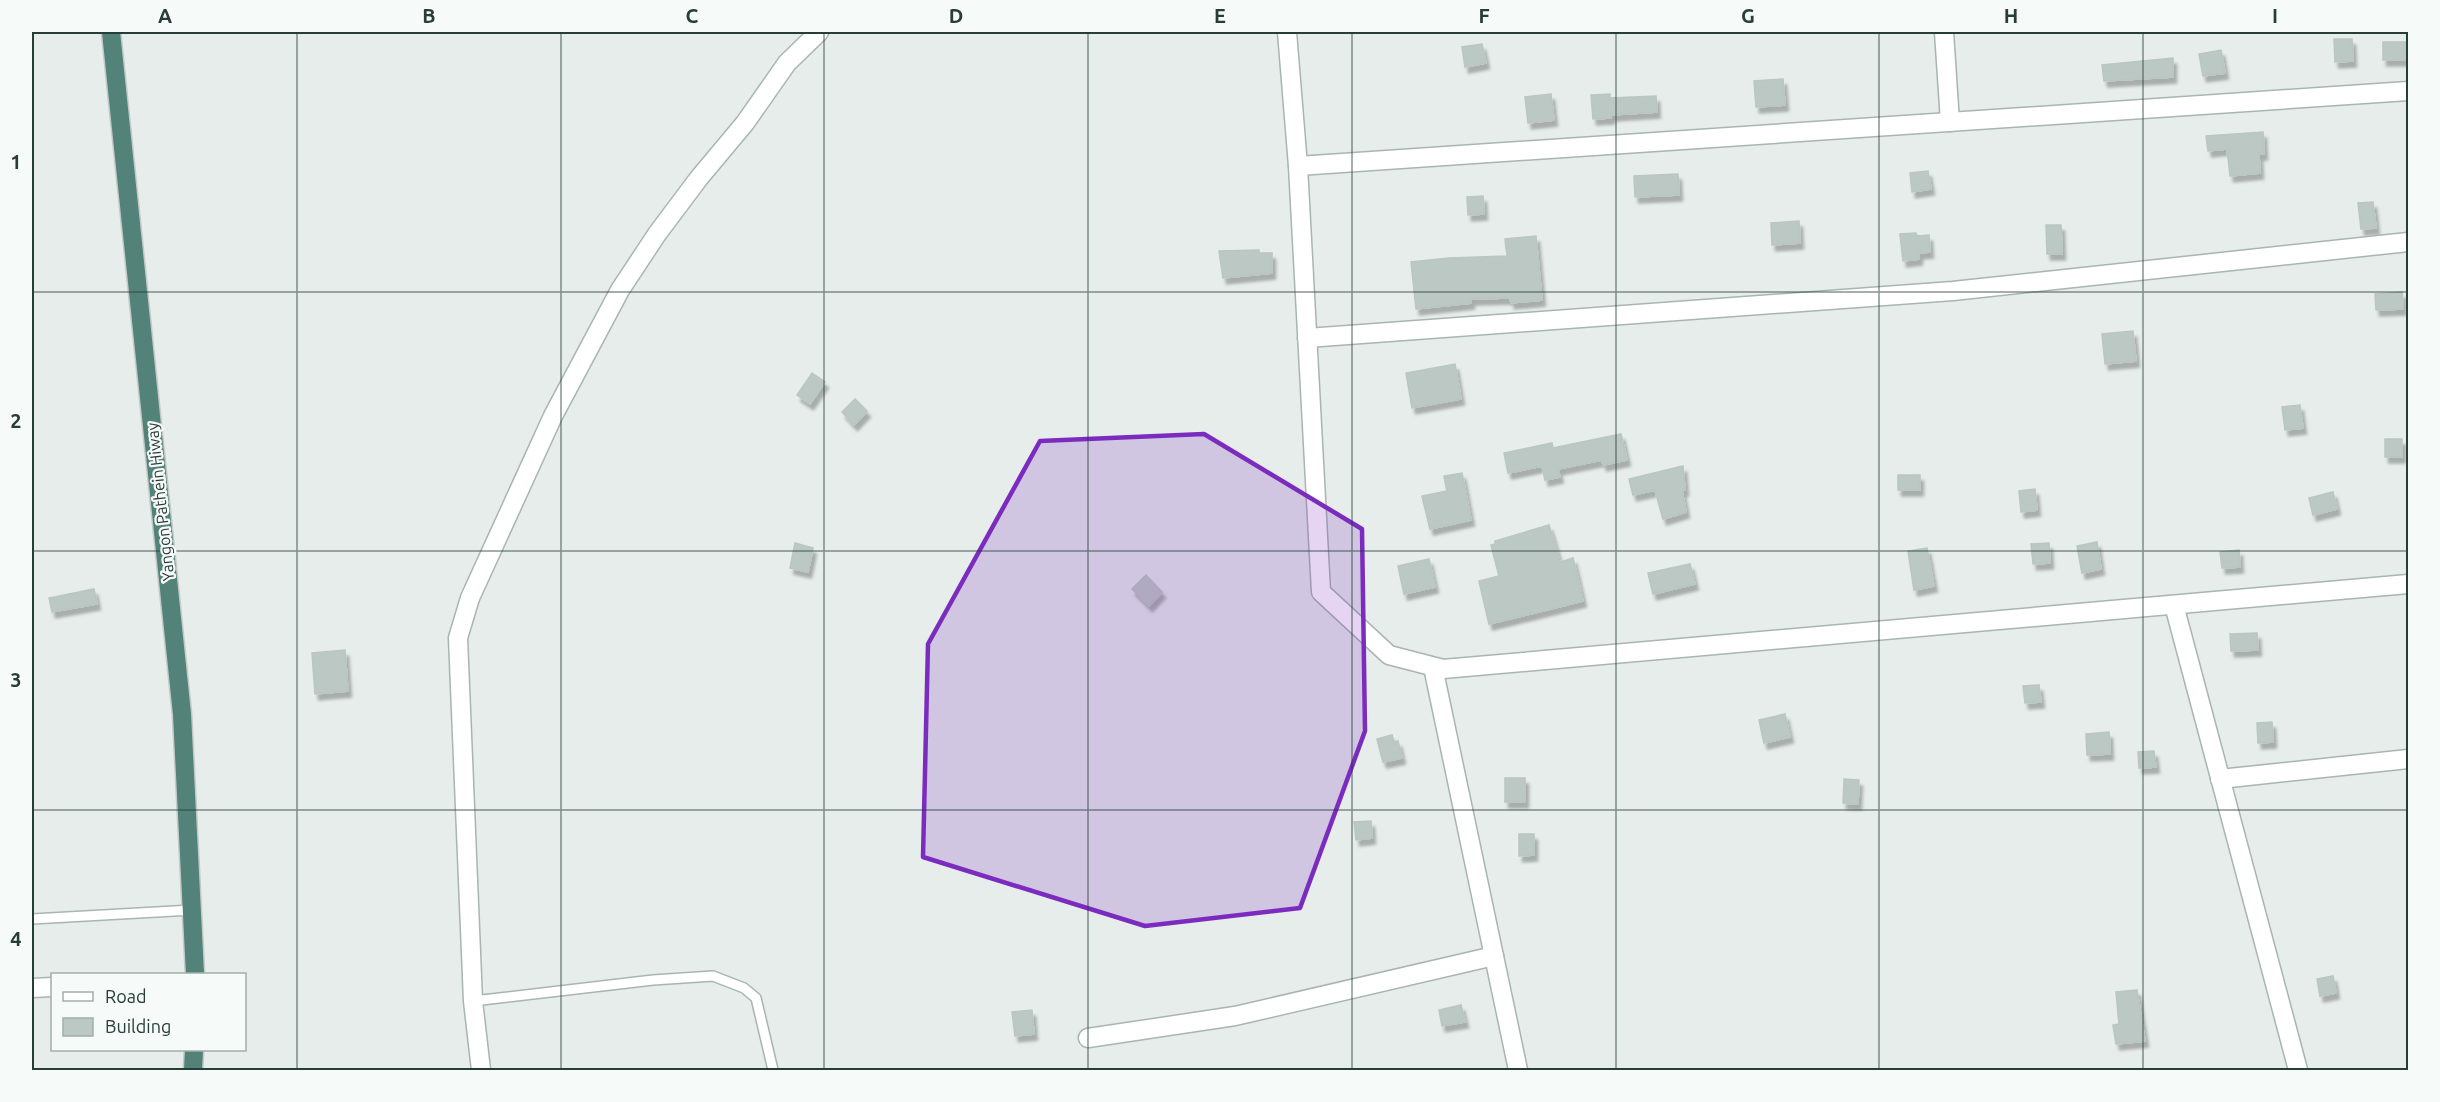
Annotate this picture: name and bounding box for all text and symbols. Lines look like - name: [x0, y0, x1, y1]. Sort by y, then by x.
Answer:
- text: A: [158, 4, 172, 27]
- text: B: [422, 4, 436, 27]
- text: C: [686, 4, 699, 27]
- text: D: [949, 4, 963, 27]
- text: E: [1214, 4, 1226, 27]
- text: F: [1478, 4, 1490, 27]
- text: G: [1741, 4, 1755, 27]
- text: H: [2004, 4, 2018, 27]
- text: I: [2272, 4, 2278, 27]
- text: 1: [10, 150, 22, 173]
- text: 2: [10, 409, 22, 432]
- street label: Yangon Pathein Hiway: [143, 422, 177, 582]
- text: 3: [10, 668, 22, 691]
- text: 4: [10, 927, 22, 950]
- legend: [51, 973, 246, 1051]
- text: Road: [105, 986, 147, 1006]
- text: Building: [105, 1016, 171, 1036]

